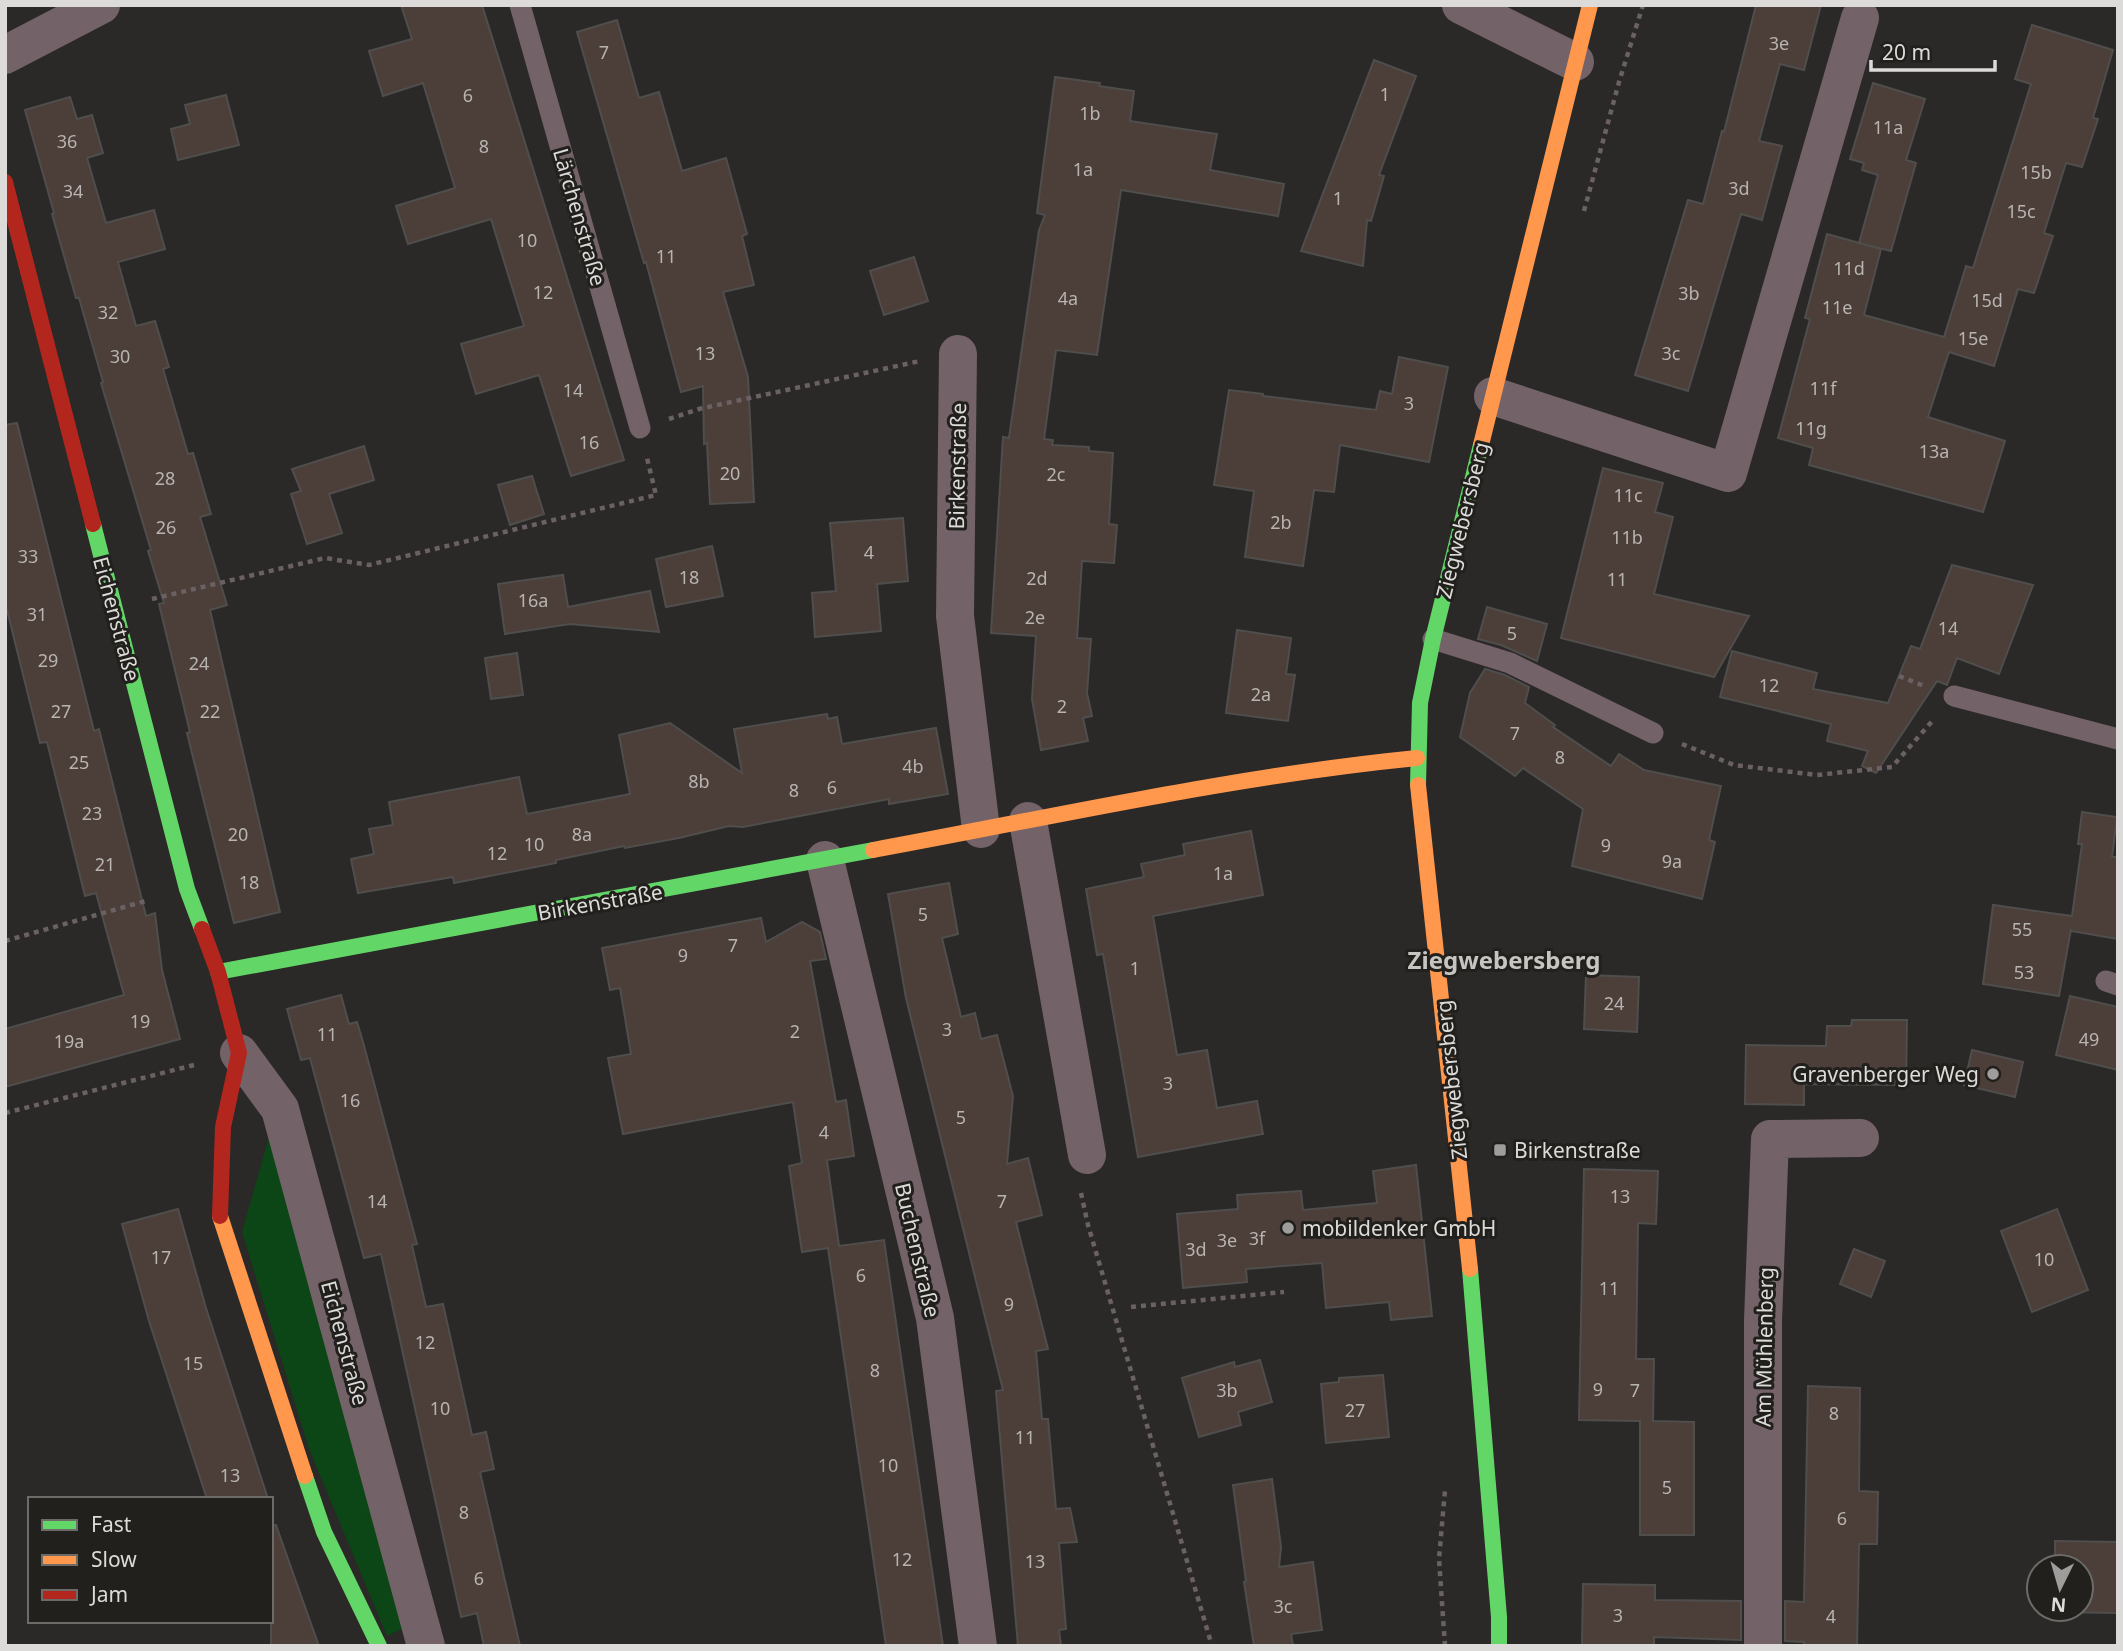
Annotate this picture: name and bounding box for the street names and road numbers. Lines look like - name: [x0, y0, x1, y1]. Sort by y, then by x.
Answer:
- street label: Lärchenstraße: [547, 145, 613, 289]
- street label: Birkenstraße: [942, 402, 972, 530]
- street label: Ziegwebersberg: [1429, 439, 1495, 601]
- street label: Eichenstraße: [87, 554, 147, 684]
- street label: Birkenstraße: [535, 877, 665, 927]
- street label: Ziegwebersberg: [1429, 999, 1473, 1161]
- street label: Buchenstraße: [889, 1180, 947, 1320]
- street label: Am Mühlenberg: [1749, 1267, 1779, 1427]
- street label: Eichenstraße: [315, 1278, 375, 1408]

